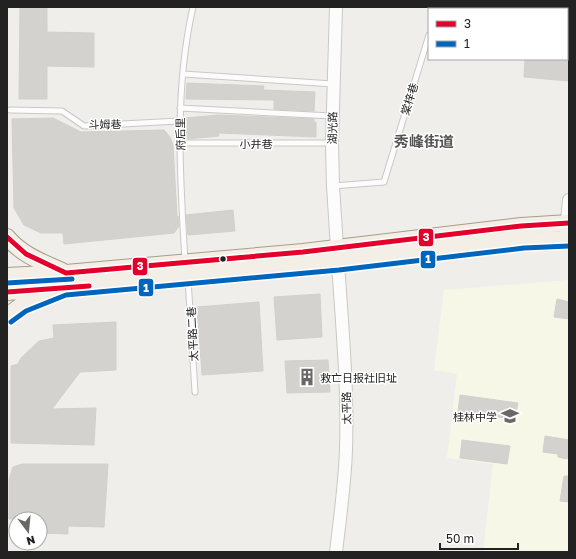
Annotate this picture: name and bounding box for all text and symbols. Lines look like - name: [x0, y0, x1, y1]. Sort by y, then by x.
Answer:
- legend: [428, 8, 568, 60]
- text: 3: [464, 16, 471, 31]
- text: 1: [464, 36, 470, 51]
- street label: 棠梓巷: [398, 81, 420, 117]
- street label: 湖光路: [325, 111, 339, 145]
- street label: 斗姆巷: [88, 117, 122, 131]
- street label: 府后里: [173, 117, 187, 151]
- district label: 秀峰街道: [394, 132, 454, 150]
- street label: 小井巷: [240, 137, 273, 150]
- line badge: 3: [418, 228, 434, 247]
- text: 3: [423, 230, 430, 243]
- line badge: 1: [420, 250, 436, 269]
- text: 1: [425, 252, 431, 265]
- unlabelled marker: [218, 254, 228, 264]
- line badge: 3: [132, 257, 148, 276]
- text: 3: [137, 259, 144, 272]
- line badge: 1: [138, 278, 154, 297]
- text: 1: [143, 281, 149, 294]
- street label: 太平路二巷: [184, 306, 200, 362]
- building icon: 救亡日报社旧址: [297, 367, 317, 387]
- place label: 救亡日报社旧址: [320, 371, 397, 384]
- street label: 太平路: [339, 391, 353, 425]
- school or university icon: 桂林中学: [500, 406, 520, 426]
- place label: 桂林中学: [453, 410, 497, 423]
- north arrow: [8, 511, 48, 551]
- scale bar: [440, 525, 518, 551]
- text: 50 m: [446, 531, 474, 546]
- text: N: [25, 534, 37, 548]

